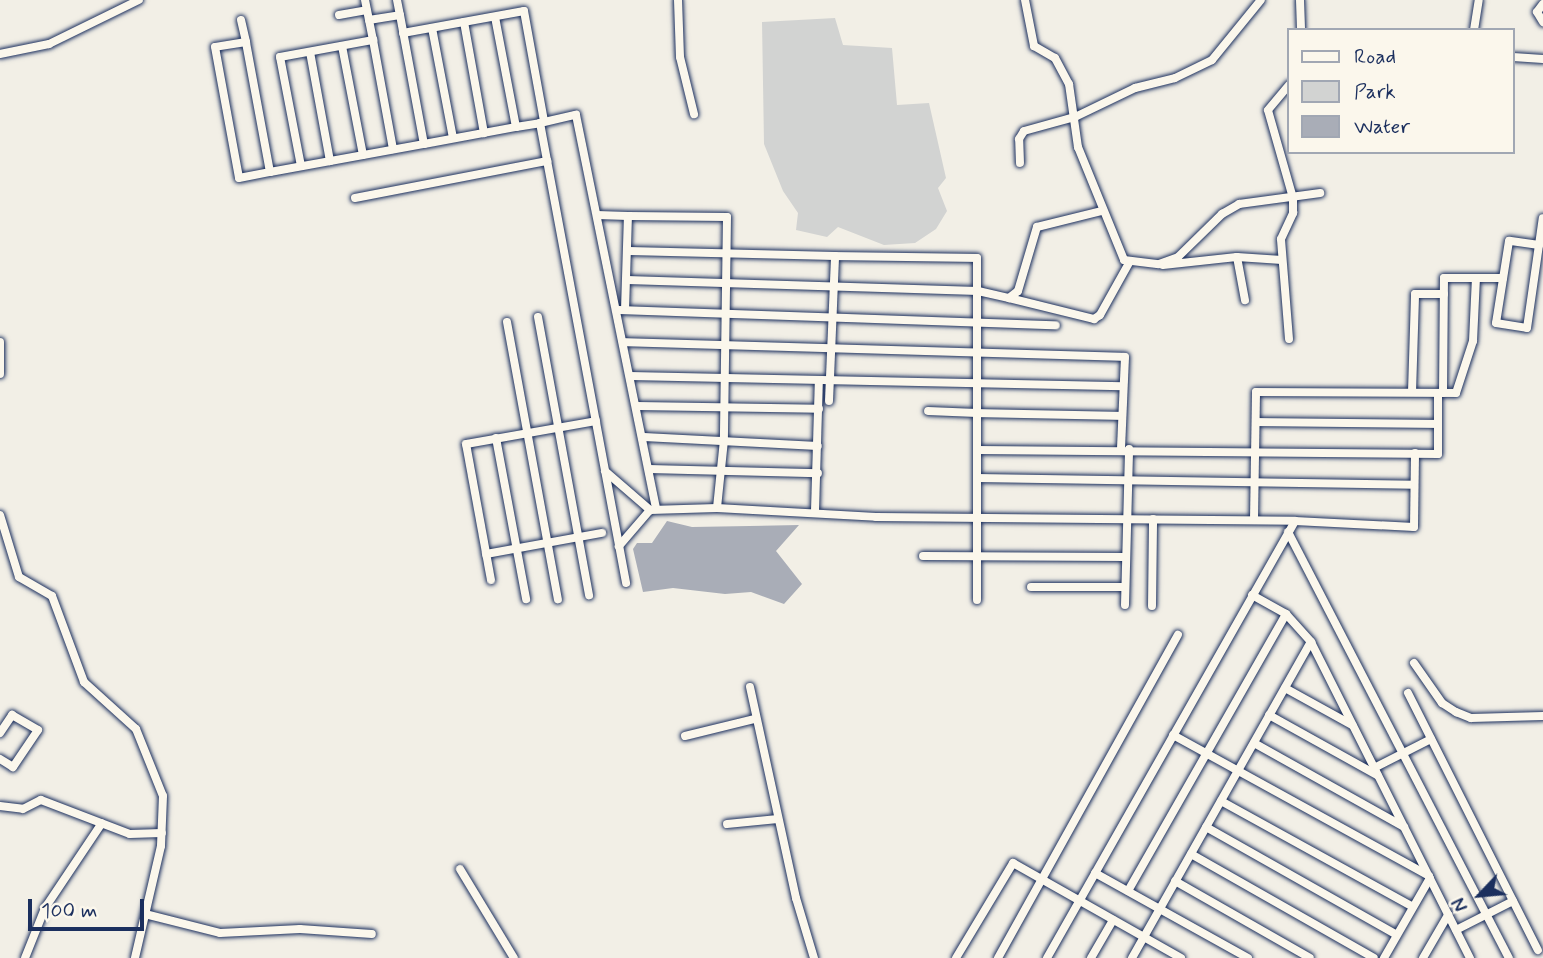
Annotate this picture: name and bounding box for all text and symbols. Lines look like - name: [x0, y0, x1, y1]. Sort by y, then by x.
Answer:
- legend: [1288, 28, 1515, 154]
- text: Road: [1354, 43, 1396, 71]
- text: Park: [1354, 78, 1396, 106]
- text: Water: [1354, 113, 1410, 141]
- north arrow: [1445, 860, 1515, 930]
- scale bar: [32, 884, 147, 928]
- text: N: [1447, 893, 1475, 916]
- text: 100 m: [41, 897, 97, 925]

